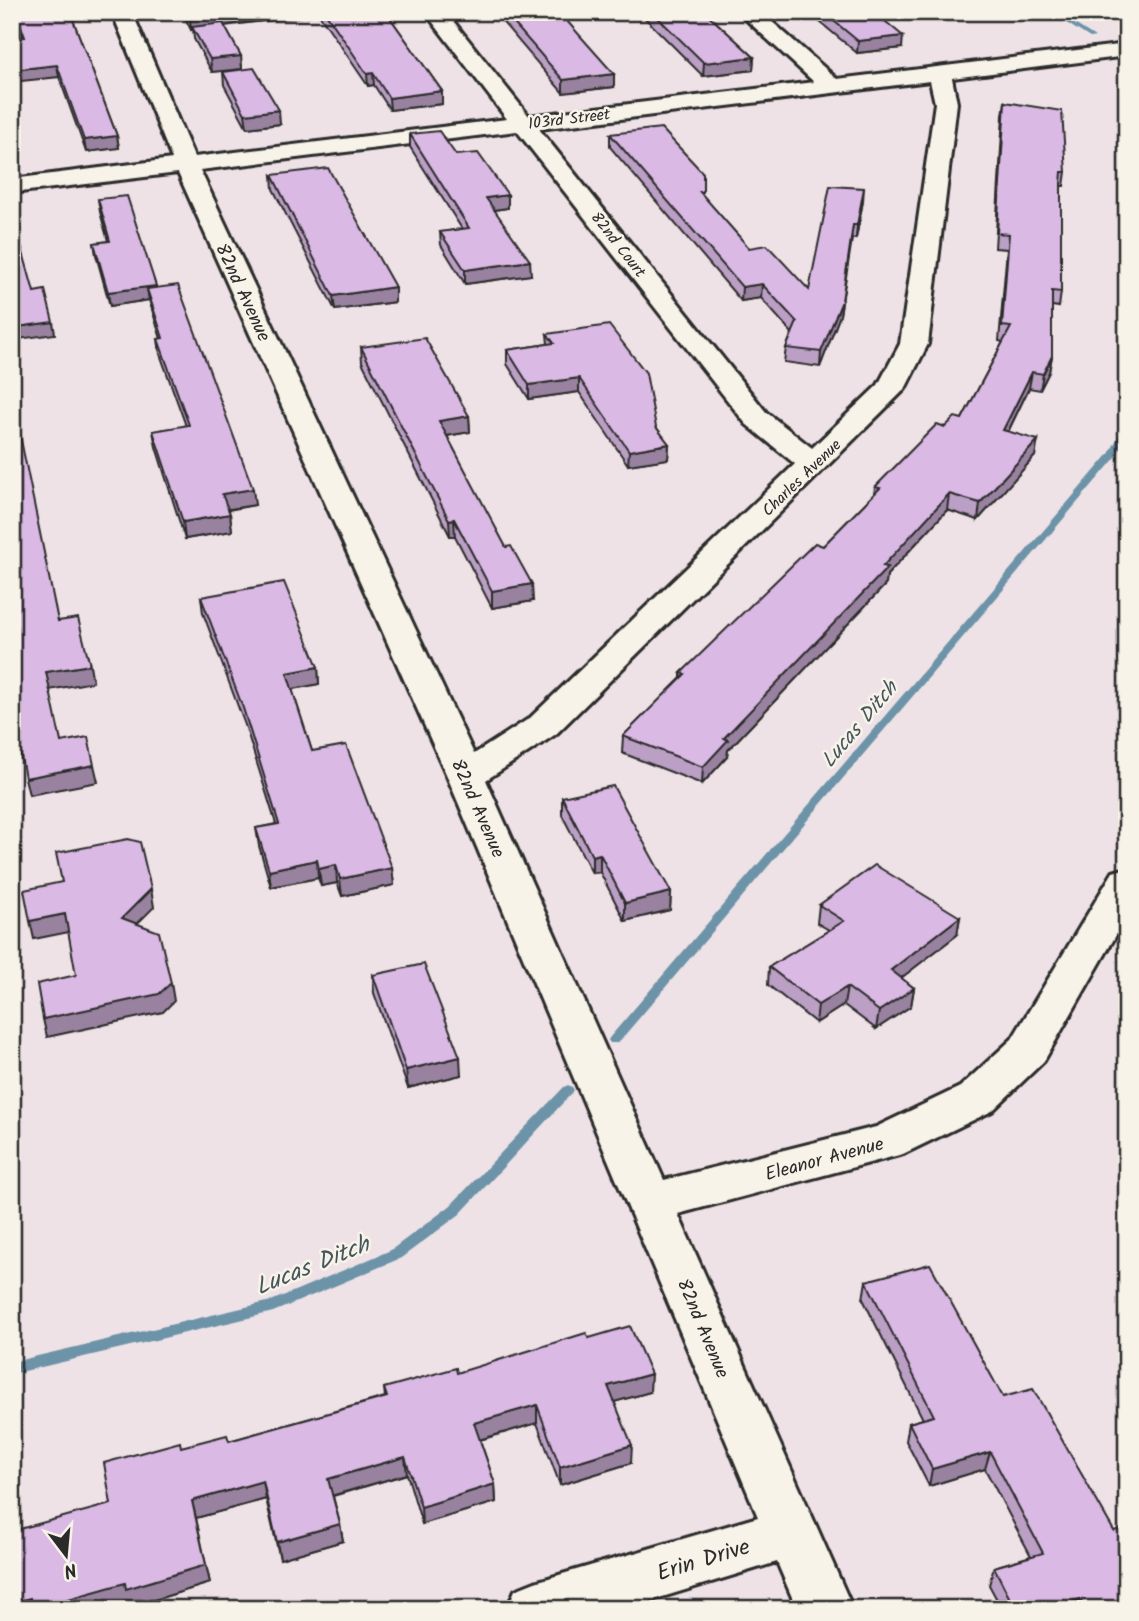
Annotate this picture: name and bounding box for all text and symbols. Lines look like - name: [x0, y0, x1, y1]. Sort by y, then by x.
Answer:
- street label: 103rd Street: [527, 102, 612, 137]
- street label: 82nd Court: [584, 207, 652, 284]
- street label: 82nd Avenue: [206, 239, 278, 347]
- street label: Charles Avenue: [757, 434, 848, 523]
- water label: Lucas Ditch: [814, 673, 908, 776]
- street label: 82nd Avenue: [442, 754, 513, 864]
- street label: Eleanor Avenue: [762, 1130, 888, 1190]
- water label: Lucas Ditch: [249, 1225, 378, 1307]
- street label: 82nd Avenue: [668, 1274, 737, 1384]
- north arrow: [32, 1520, 102, 1590]
- street label: Erin Drive: [652, 1530, 755, 1592]
- text: N: [60, 1553, 80, 1585]

